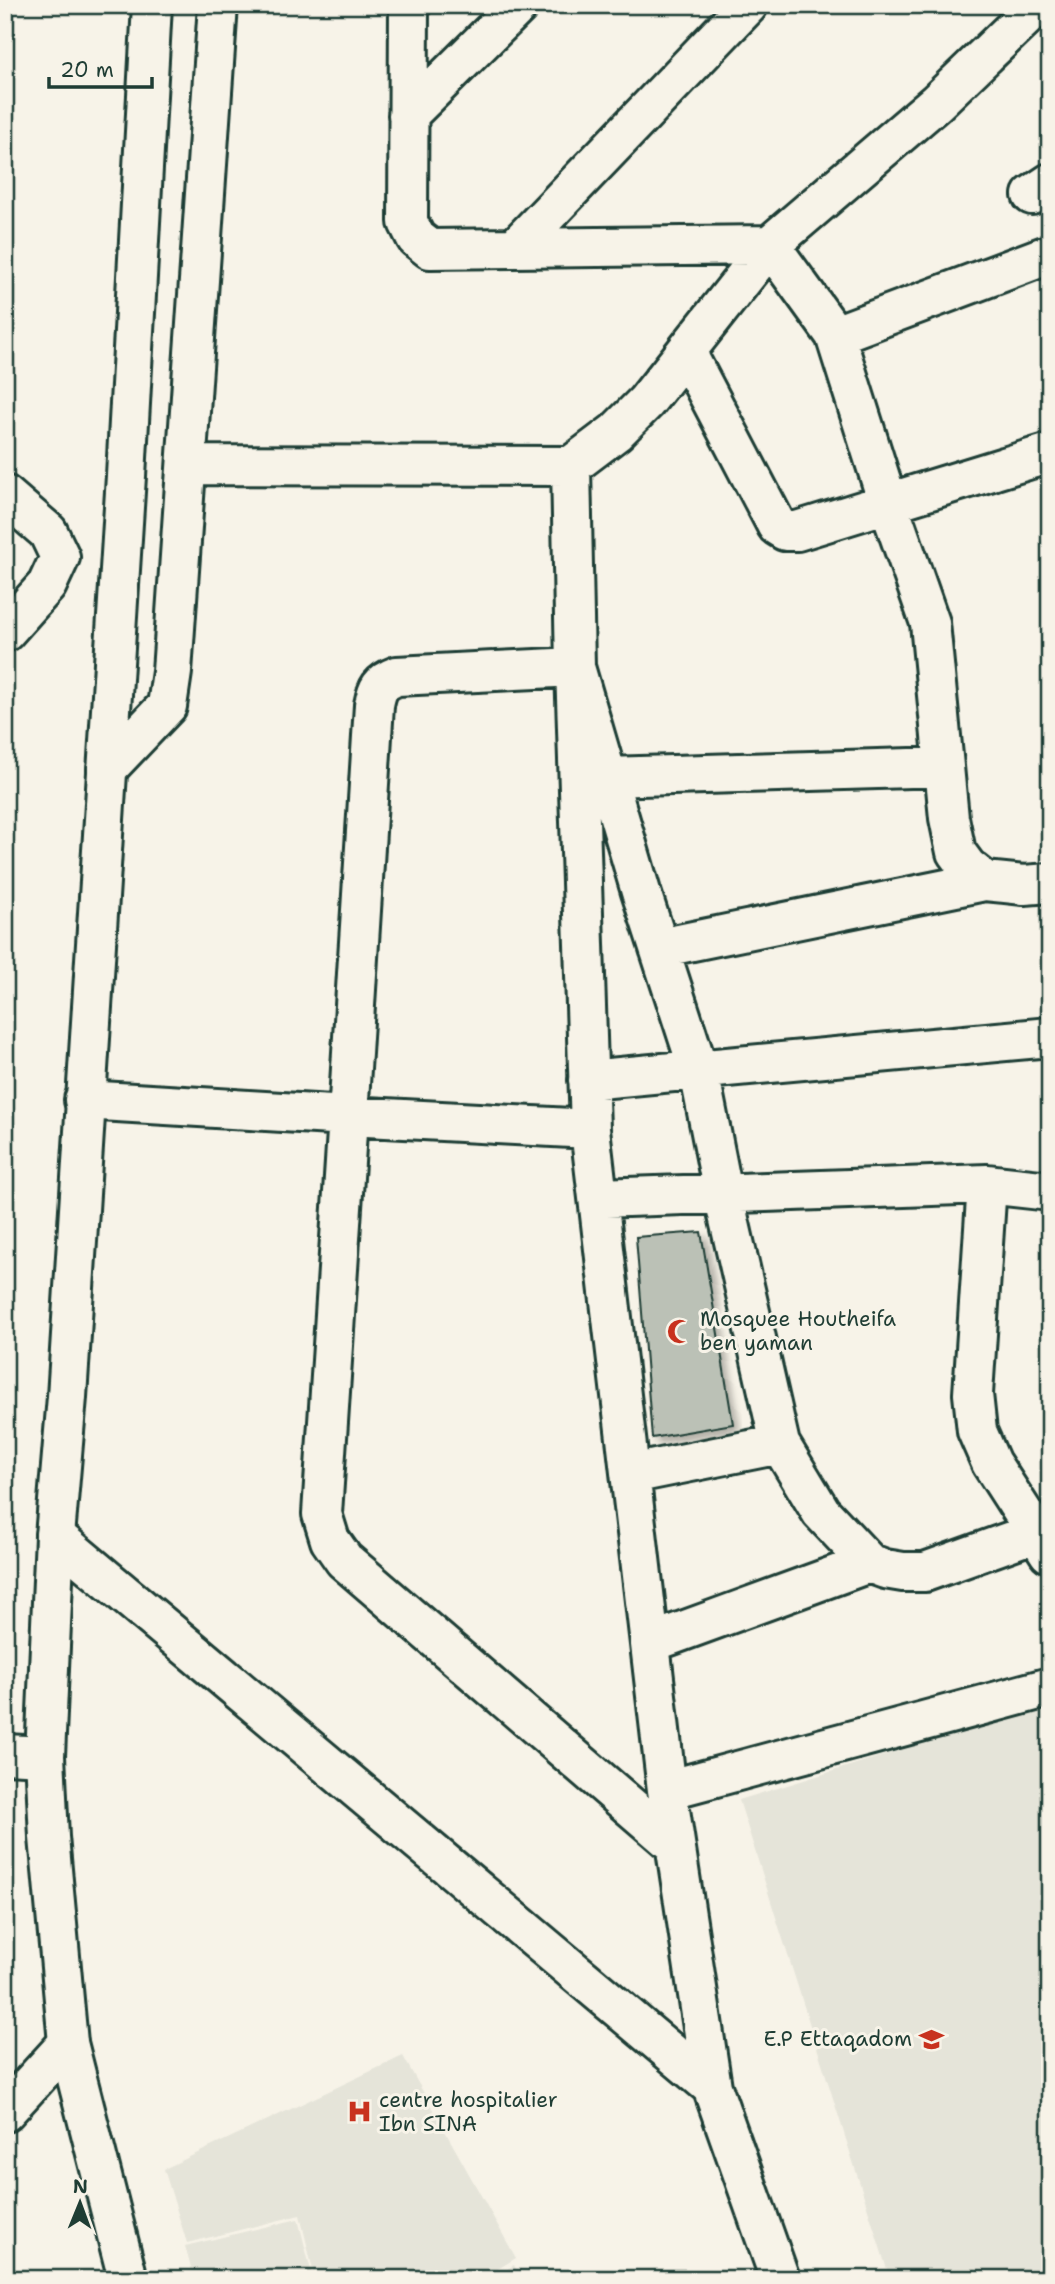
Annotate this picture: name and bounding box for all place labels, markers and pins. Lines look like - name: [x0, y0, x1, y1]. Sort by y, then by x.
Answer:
- place label: Mosquee Houtheifa ben yaman: [700, 1305, 896, 1357]
- mosque icon: Mosquee Houtheifa ben yaman: [666, 1317, 694, 1345]
- place label: E.P Ettaqadom: [764, 2025, 912, 2053]
- school or university icon: E.P Ettaqadom: [918, 2025, 946, 2053]
- place label: centre hospitalier Ibn SINA: [379, 2086, 558, 2138]
- hospital icon: centre hospitalier Ibn SINA: [345, 2098, 373, 2126]

